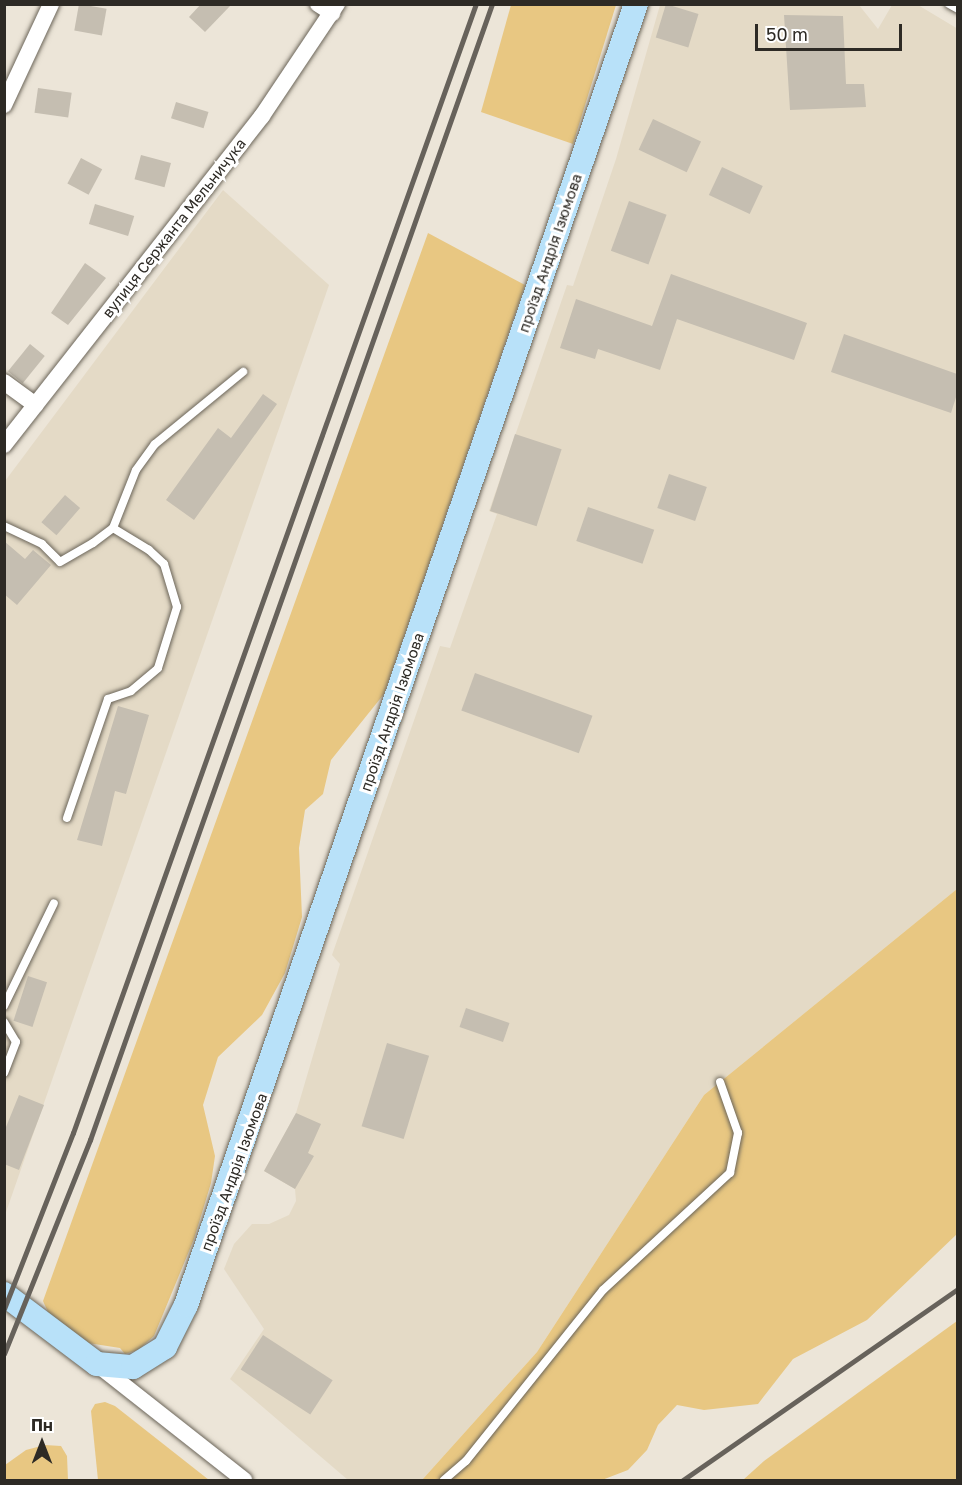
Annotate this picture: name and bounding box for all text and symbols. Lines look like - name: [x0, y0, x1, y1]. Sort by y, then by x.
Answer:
- scale bar: [758, 12, 905, 50]
- text: 50 m: [766, 23, 808, 45]
- street label: вулиця Сержанта Мельничука: [98, 135, 250, 321]
- street label: проїзд Андрія Ізюмова: [514, 171, 586, 335]
- street label: проїзд Андрія Ізюмова: [356, 630, 428, 794]
- street label: проїзд Андрія Ізюмова: [197, 1091, 271, 1253]
- north arrow: [12, 1413, 72, 1473]
- text: Пн: [31, 1415, 53, 1435]

